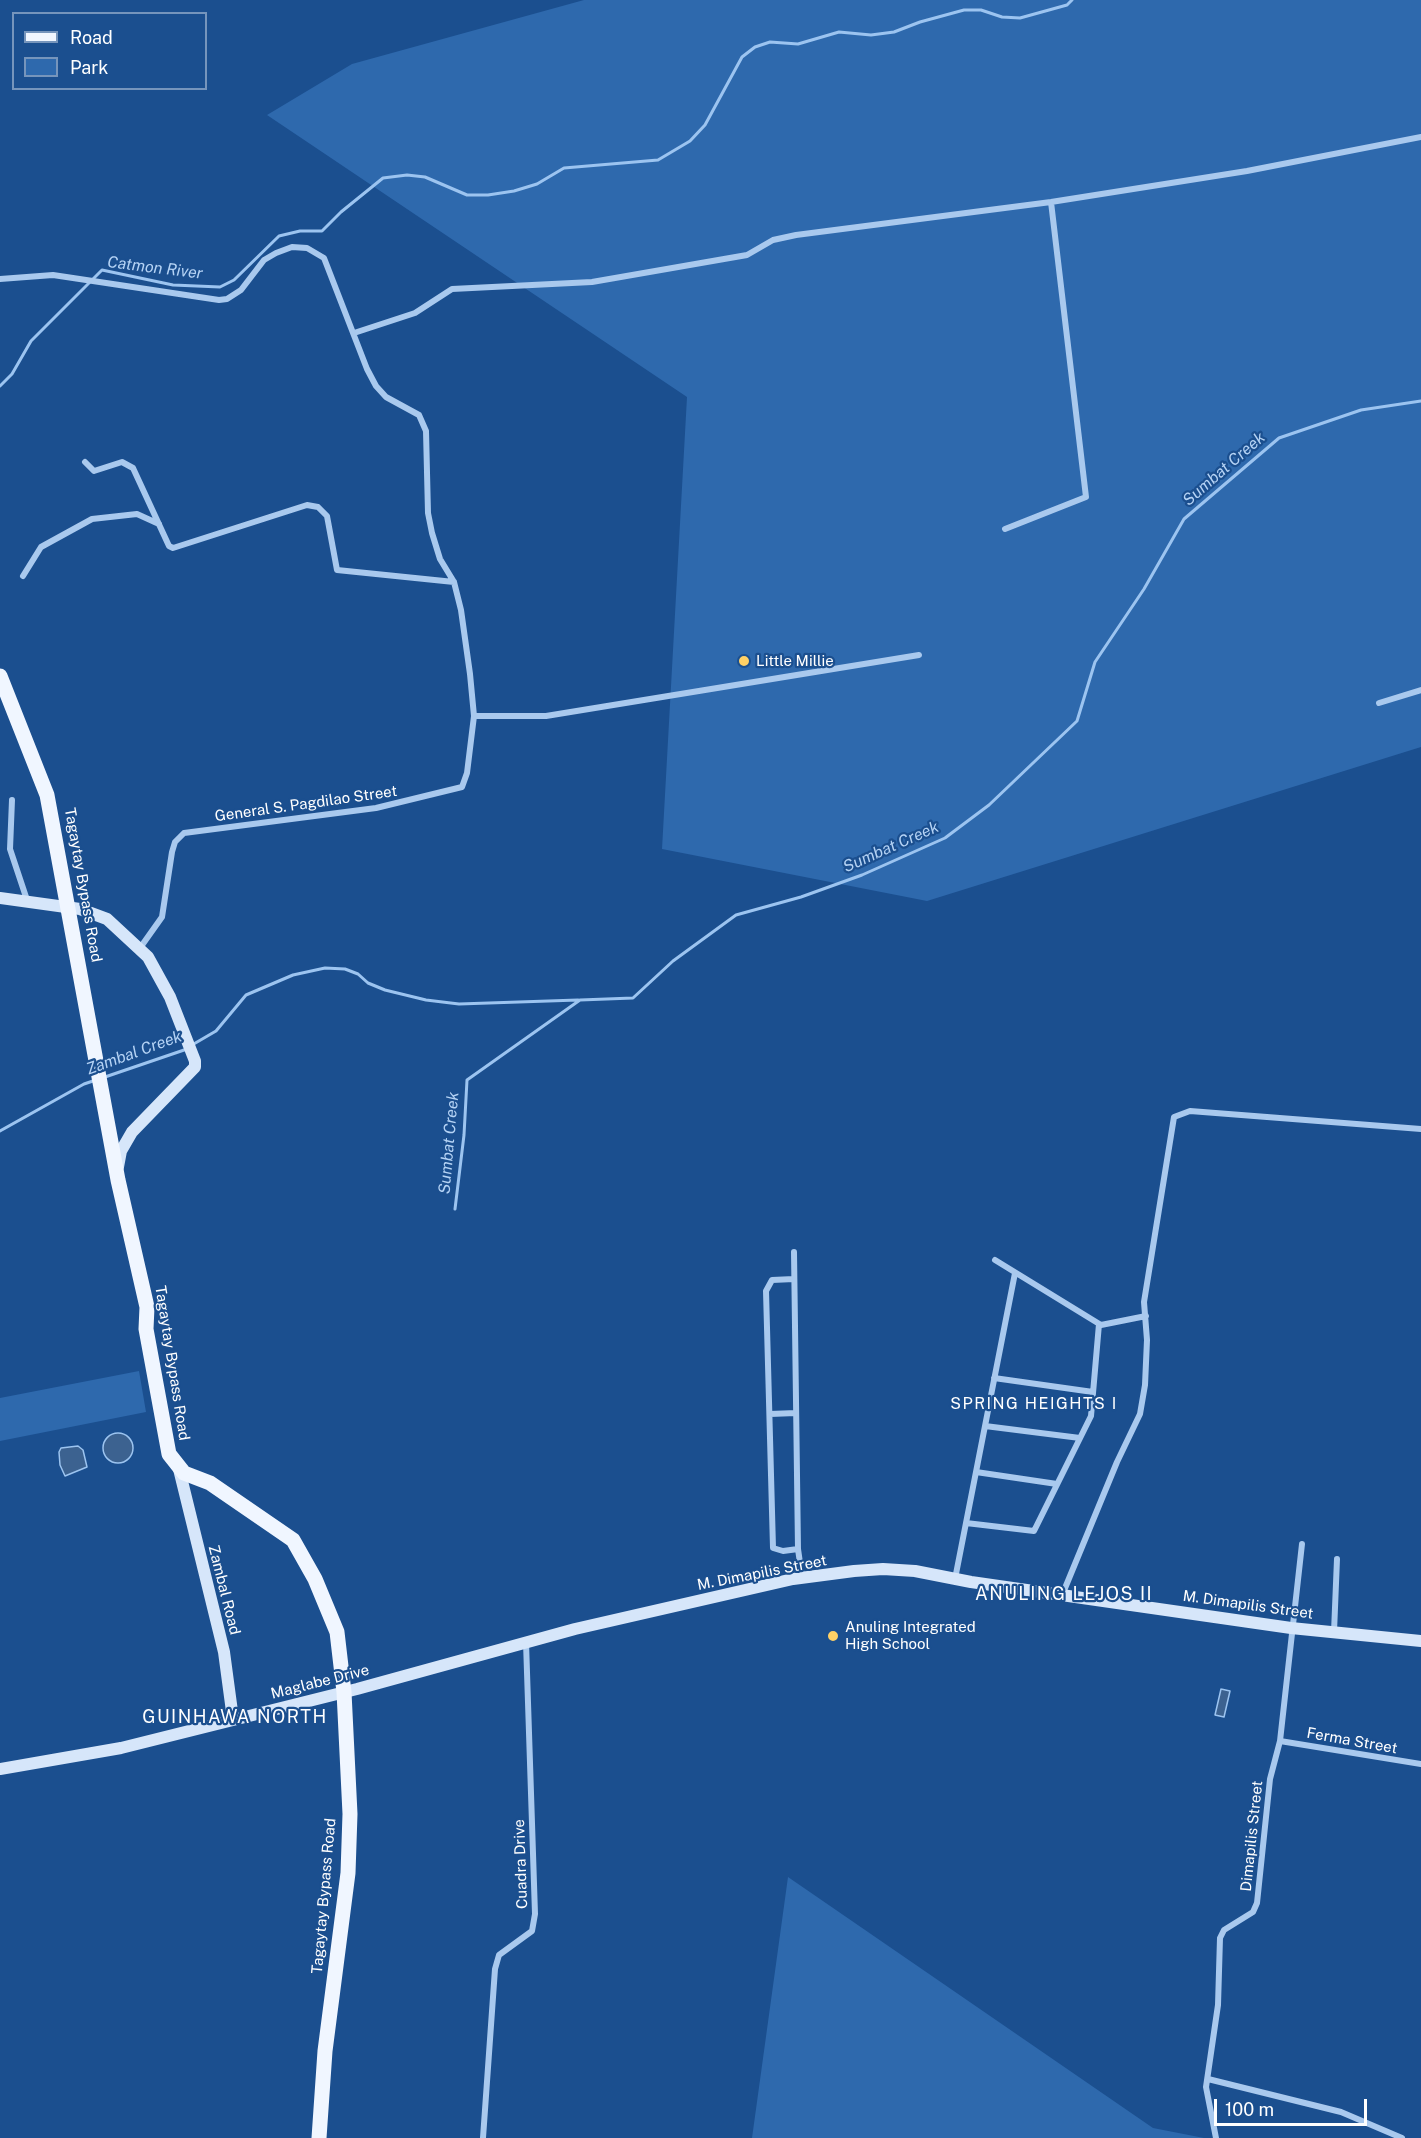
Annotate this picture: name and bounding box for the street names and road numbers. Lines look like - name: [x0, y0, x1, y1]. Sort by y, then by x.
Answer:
- street label: General S. Pagdilao Street: [214, 782, 398, 826]
- street label: Tagaytay Bypass Road: [61, 806, 105, 964]
- street label: Tagaytay Bypass Road: [151, 1284, 193, 1442]
- street label: Zambal Road: [204, 1543, 244, 1637]
- street label: M. Dimapilis Street: [696, 1552, 828, 1594]
- street label: M. Dimapilis Street: [1182, 1587, 1314, 1623]
- street label: Maglabe Drive: [269, 1661, 371, 1703]
- street label: Ferma Street: [1305, 1724, 1399, 1758]
- street label: Dimapilis Street: [1237, 1780, 1267, 1892]
- street label: Tagaytay Bypass Road: [308, 1817, 340, 1975]
- street label: Cuadra Drive: [510, 1819, 532, 1909]

